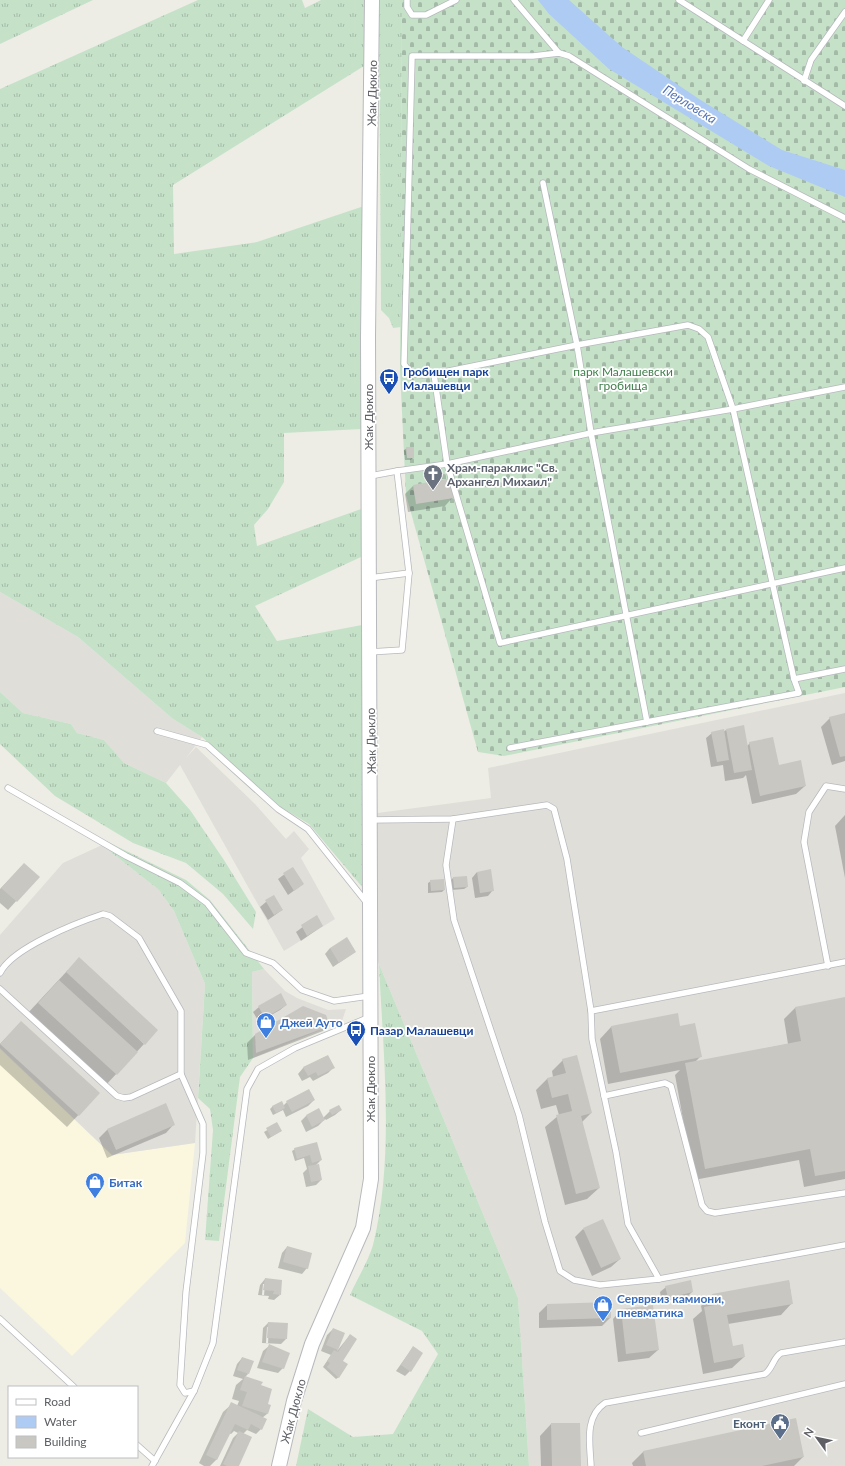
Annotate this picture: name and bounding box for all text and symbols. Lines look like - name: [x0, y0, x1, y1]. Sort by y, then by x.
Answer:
- street label: Жак Дюкло: [364, 60, 380, 126]
- water label: Перловска: [660, 81, 720, 127]
- place label: Гробищен парк Малашевци: [403, 364, 489, 393]
- park label: парк Малашевски гробища: [573, 364, 673, 393]
- bus stop icon: Гробищен парк Малашевци: [378, 367, 400, 395]
- street label: Жак Дюкло: [361, 384, 376, 450]
- place label: Храм-параклис "Св. Архангел Михаил": [446, 460, 558, 489]
- church icon: Храм-параклис "Св. Архангел Михаил": [422, 463, 444, 491]
- street label: Жак Дюкло: [363, 708, 379, 774]
- shop icon: Джей Ауто: [255, 1011, 277, 1039]
- place label: Джей Ауто: [280, 1015, 343, 1030]
- bus stop icon: Пазар Малашевци: [345, 1019, 367, 1047]
- place label: Пазар Малашевци: [370, 1023, 473, 1038]
- street label: Жак Дюкло: [363, 1056, 378, 1122]
- shop icon: Битак: [84, 1171, 106, 1199]
- place label: Битак: [109, 1175, 143, 1190]
- place label: Серврвиз камиони, пневматика: [617, 1291, 724, 1320]
- shop icon: Серврвиз камиони, пневматика: [592, 1294, 614, 1322]
- street label: Жак Дюкло: [277, 1377, 309, 1445]
- legend: [8, 1386, 138, 1458]
- text: Road: [44, 1394, 71, 1409]
- public building icon: Еконт: [769, 1412, 791, 1440]
- text: Water: [44, 1414, 77, 1429]
- place label: Еконт: [733, 1416, 767, 1431]
- north arrow: [797, 1418, 837, 1458]
- text: N: [800, 1425, 816, 1439]
- text: Building: [44, 1434, 87, 1449]

